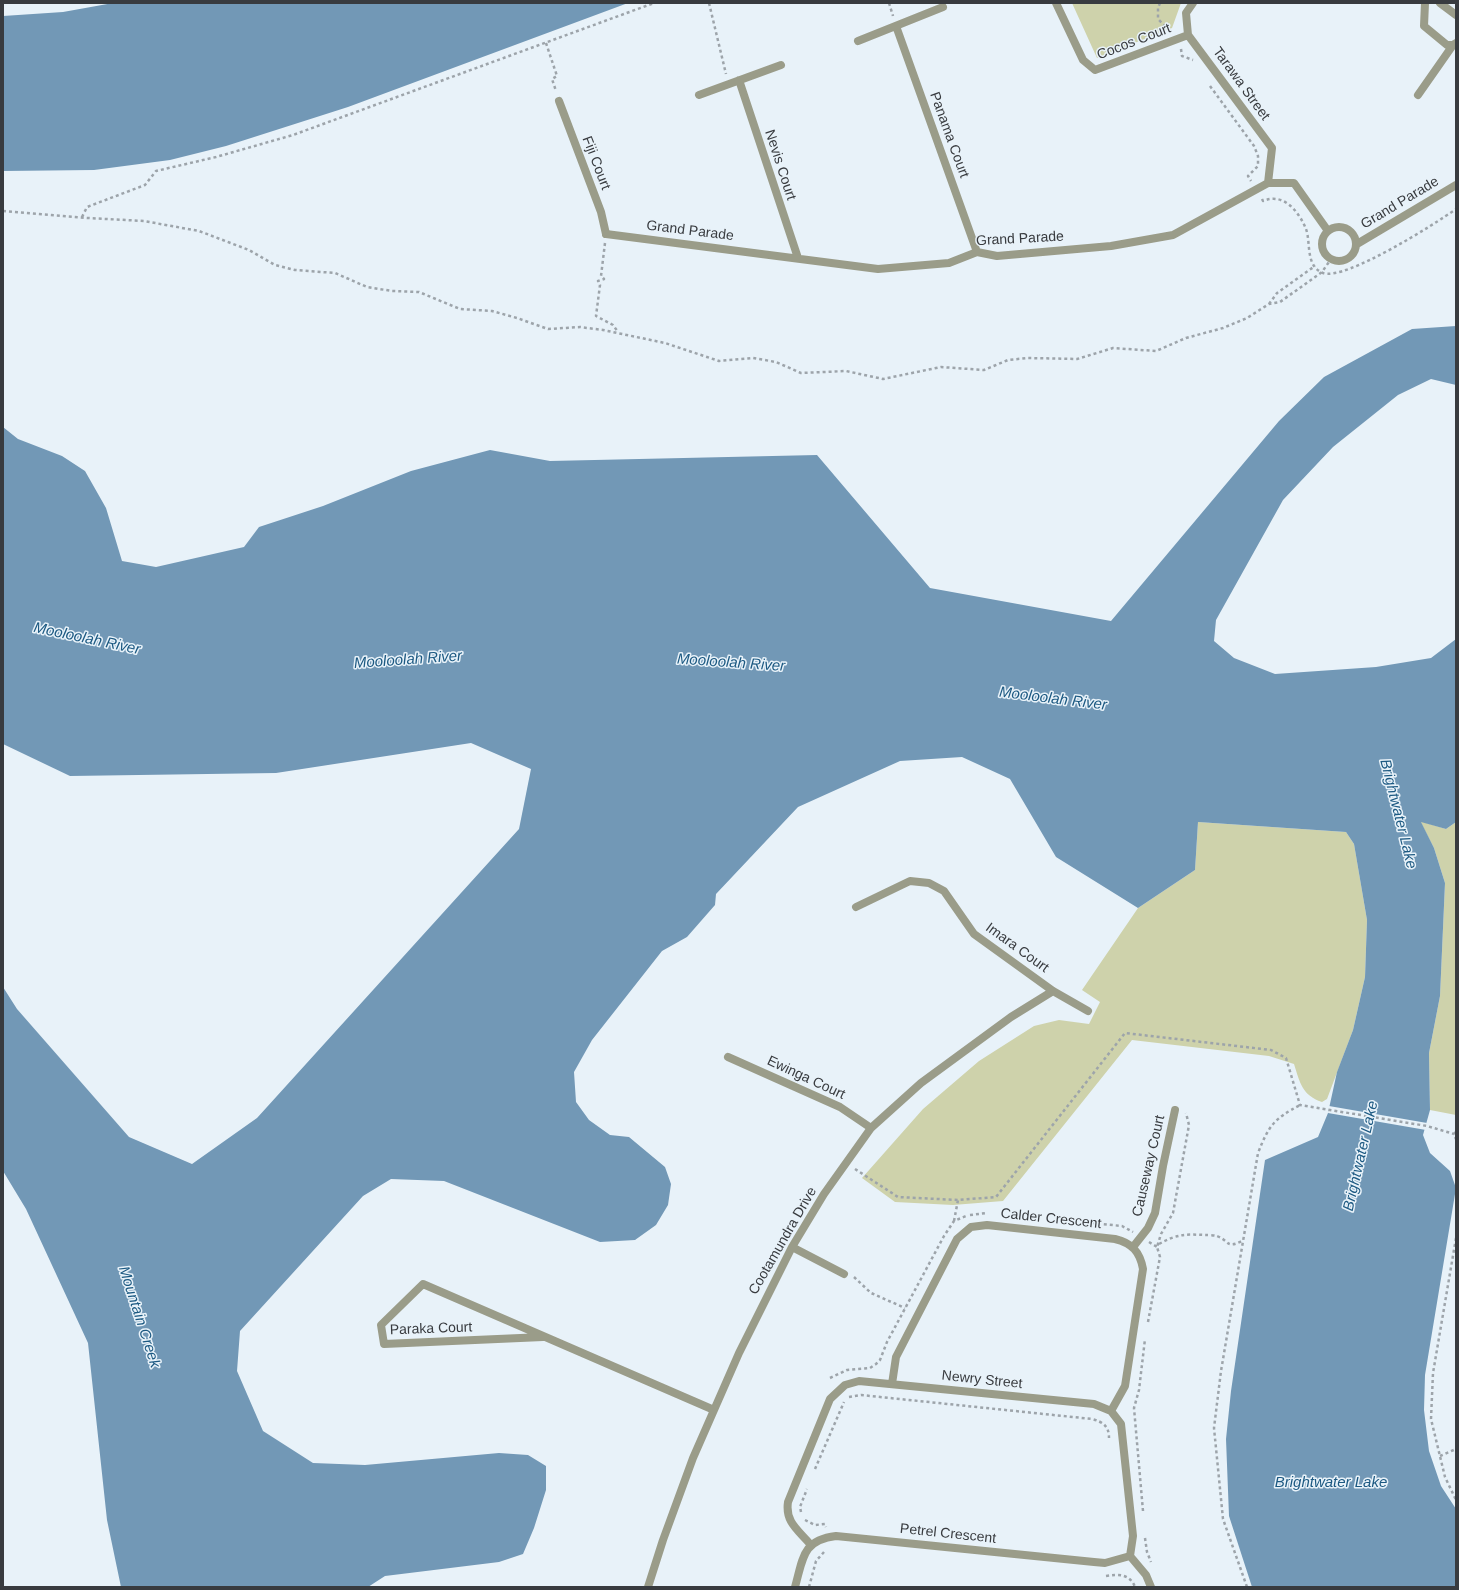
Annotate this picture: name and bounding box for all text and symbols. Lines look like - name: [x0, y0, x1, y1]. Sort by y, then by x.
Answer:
- street label: Cocos Court: [1095, 20, 1173, 64]
- street label: Tarawa Street: [1209, 44, 1273, 124]
- street label: Panama Court: [926, 90, 972, 180]
- street label: Nevis Court: [761, 128, 799, 202]
- street label: Fiji Court: [578, 134, 614, 192]
- street label: Grand Parade: [1358, 173, 1442, 233]
- street label: Grand Parade: [645, 217, 735, 245]
- street label: Grand Parade: [976, 228, 1064, 250]
- water label: Mooloolah River: [32, 619, 142, 659]
- water label: Mooloolah River: [353, 647, 463, 673]
- water label: Mooloolah River: [676, 650, 786, 676]
- water label: Mooloolah River: [998, 683, 1108, 715]
- water label: Brightwater Lake: [1376, 757, 1420, 871]
- street label: Imara Court: [982, 919, 1052, 977]
- street label: Ewinga Court: [764, 1053, 848, 1103]
- water label: Brightwater Lake: [1340, 1099, 1382, 1213]
- street label: Causeway Court: [1129, 1114, 1169, 1218]
- street label: Cootamundra Drive: [745, 1184, 821, 1298]
- street label: Calder Crescent: [1000, 1205, 1102, 1233]
- water label: Mountain Creek: [114, 1264, 164, 1370]
- street label: Paraka Court: [389, 1319, 473, 1339]
- street label: Newry Street: [941, 1367, 1023, 1393]
- water label: Brightwater Lake: [1275, 1474, 1387, 1492]
- street label: Petrel Crescent: [899, 1521, 997, 1547]

